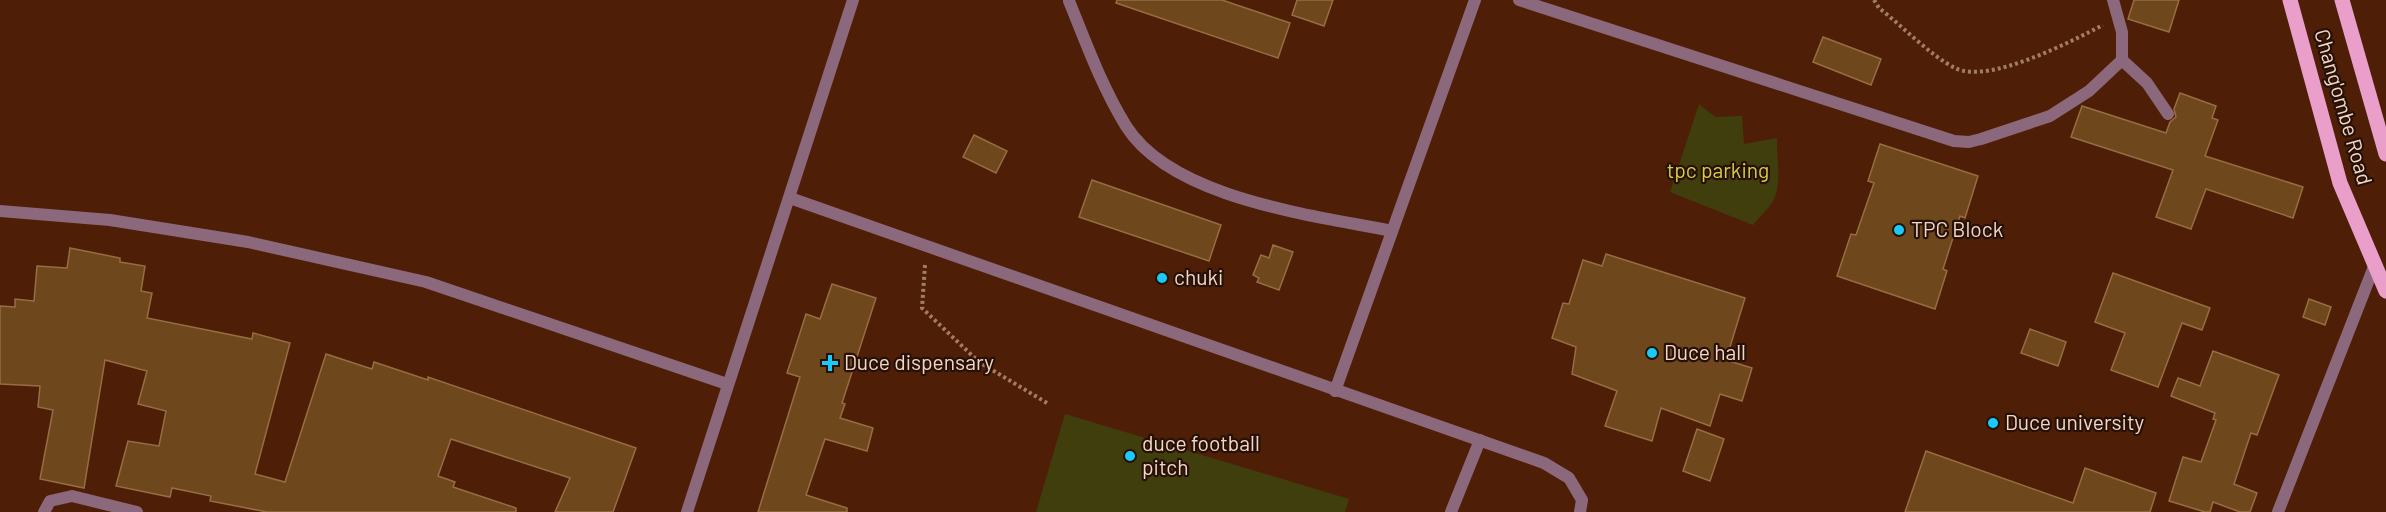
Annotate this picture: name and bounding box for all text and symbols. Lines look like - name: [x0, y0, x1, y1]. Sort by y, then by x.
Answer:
- street label: Chang'ombe Road: [2310, 26, 2379, 187]
- park label: tpc parking: [1667, 157, 1769, 182]
- place label: TPC Block: [1911, 216, 2003, 241]
- marker: TPC Block: [1892, 223, 1906, 237]
- place label: chuki: [1174, 264, 1223, 289]
- marker: chuki: [1155, 271, 1169, 285]
- place label: Duce hall: [1664, 339, 1746, 364]
- marker: Duce hall: [1645, 346, 1659, 360]
- place label: Duce dispensary: [844, 349, 994, 374]
- marker: Duce dispensary: [821, 354, 839, 372]
- place label: Duce university: [2005, 409, 2145, 434]
- marker: Duce university: [1986, 416, 2000, 430]
- place label: duce football pitch: [1142, 430, 1260, 479]
- marker: duce football pitch: [1123, 449, 1137, 463]

